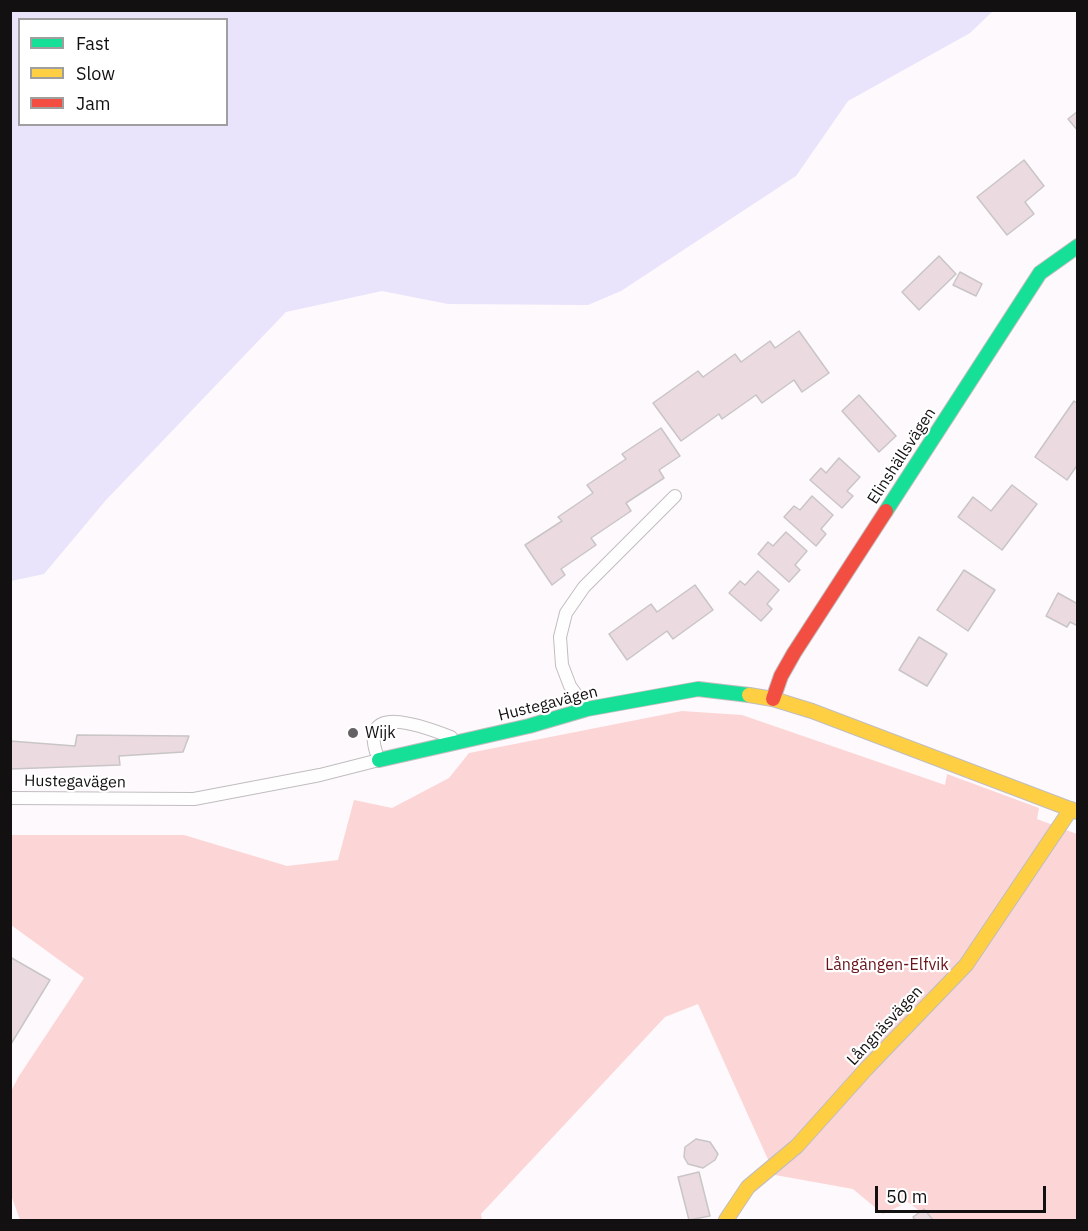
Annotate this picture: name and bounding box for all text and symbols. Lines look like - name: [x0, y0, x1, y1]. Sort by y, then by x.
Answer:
- legend: [18, 18, 228, 126]
- text: Fast: [76, 32, 110, 55]
- text: Slow: [76, 62, 115, 85]
- text: Jam: [76, 92, 111, 115]
- street label: Elinshällsvägen: [864, 404, 940, 508]
- street label: Hustegavägen: [496, 682, 600, 726]
- place label: Wijk: [365, 723, 396, 743]
- marker: Wijk: [346, 726, 360, 740]
- street label: Hustegavägen: [24, 772, 126, 792]
- park label: Långängen-Elfvik: [825, 955, 949, 975]
- street label: Långnäsvägen: [843, 982, 927, 1070]
- scale bar: [878, 1174, 1049, 1212]
- text: 50 m: [886, 1185, 928, 1208]

